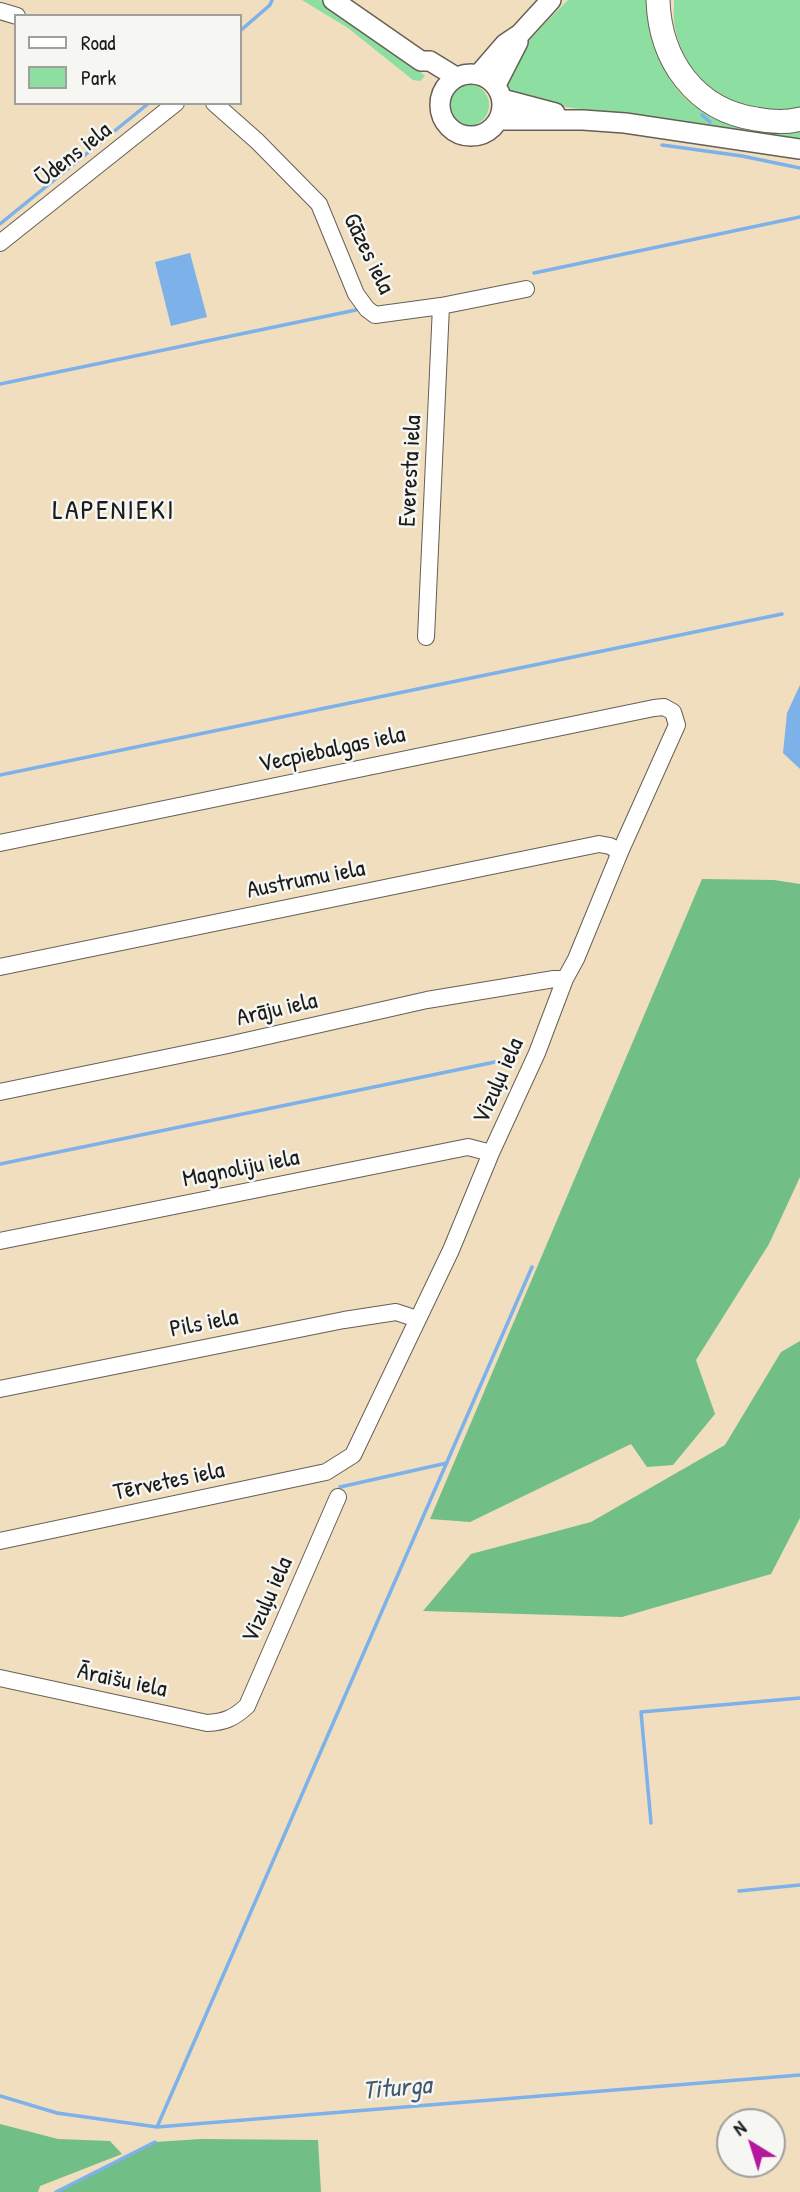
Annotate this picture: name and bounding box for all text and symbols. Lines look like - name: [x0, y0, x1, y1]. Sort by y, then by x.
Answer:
- legend: [14, 14, 242, 105]
- text: Road: [81, 28, 115, 57]
- text: Park: [81, 63, 116, 92]
- street label: Ūdens iela: [30, 116, 118, 194]
- street label: Gāzes iela: [336, 209, 400, 299]
- street label: Everesta iela: [394, 414, 428, 528]
- district label: LAPENIEKI: [54, 495, 174, 529]
- street label: Vecpiebalgas iela: [256, 720, 408, 780]
- street label: Austrumu iela: [244, 854, 368, 906]
- street label: Arāju iela: [234, 987, 320, 1033]
- street label: Vizuļu iela: [467, 1034, 531, 1128]
- street label: Magnoliju iela: [180, 1144, 302, 1194]
- street label: Pils iela: [167, 1303, 241, 1345]
- street label: Tērvetes iela: [111, 1456, 227, 1508]
- street label: Vizuļu iela: [236, 1553, 300, 1647]
- street label: Āraišu iela: [75, 1657, 169, 1705]
- water label: Titurga: [361, 2070, 433, 2108]
- north arrow: [716, 2108, 786, 2178]
- text: N: [727, 2115, 751, 2141]

